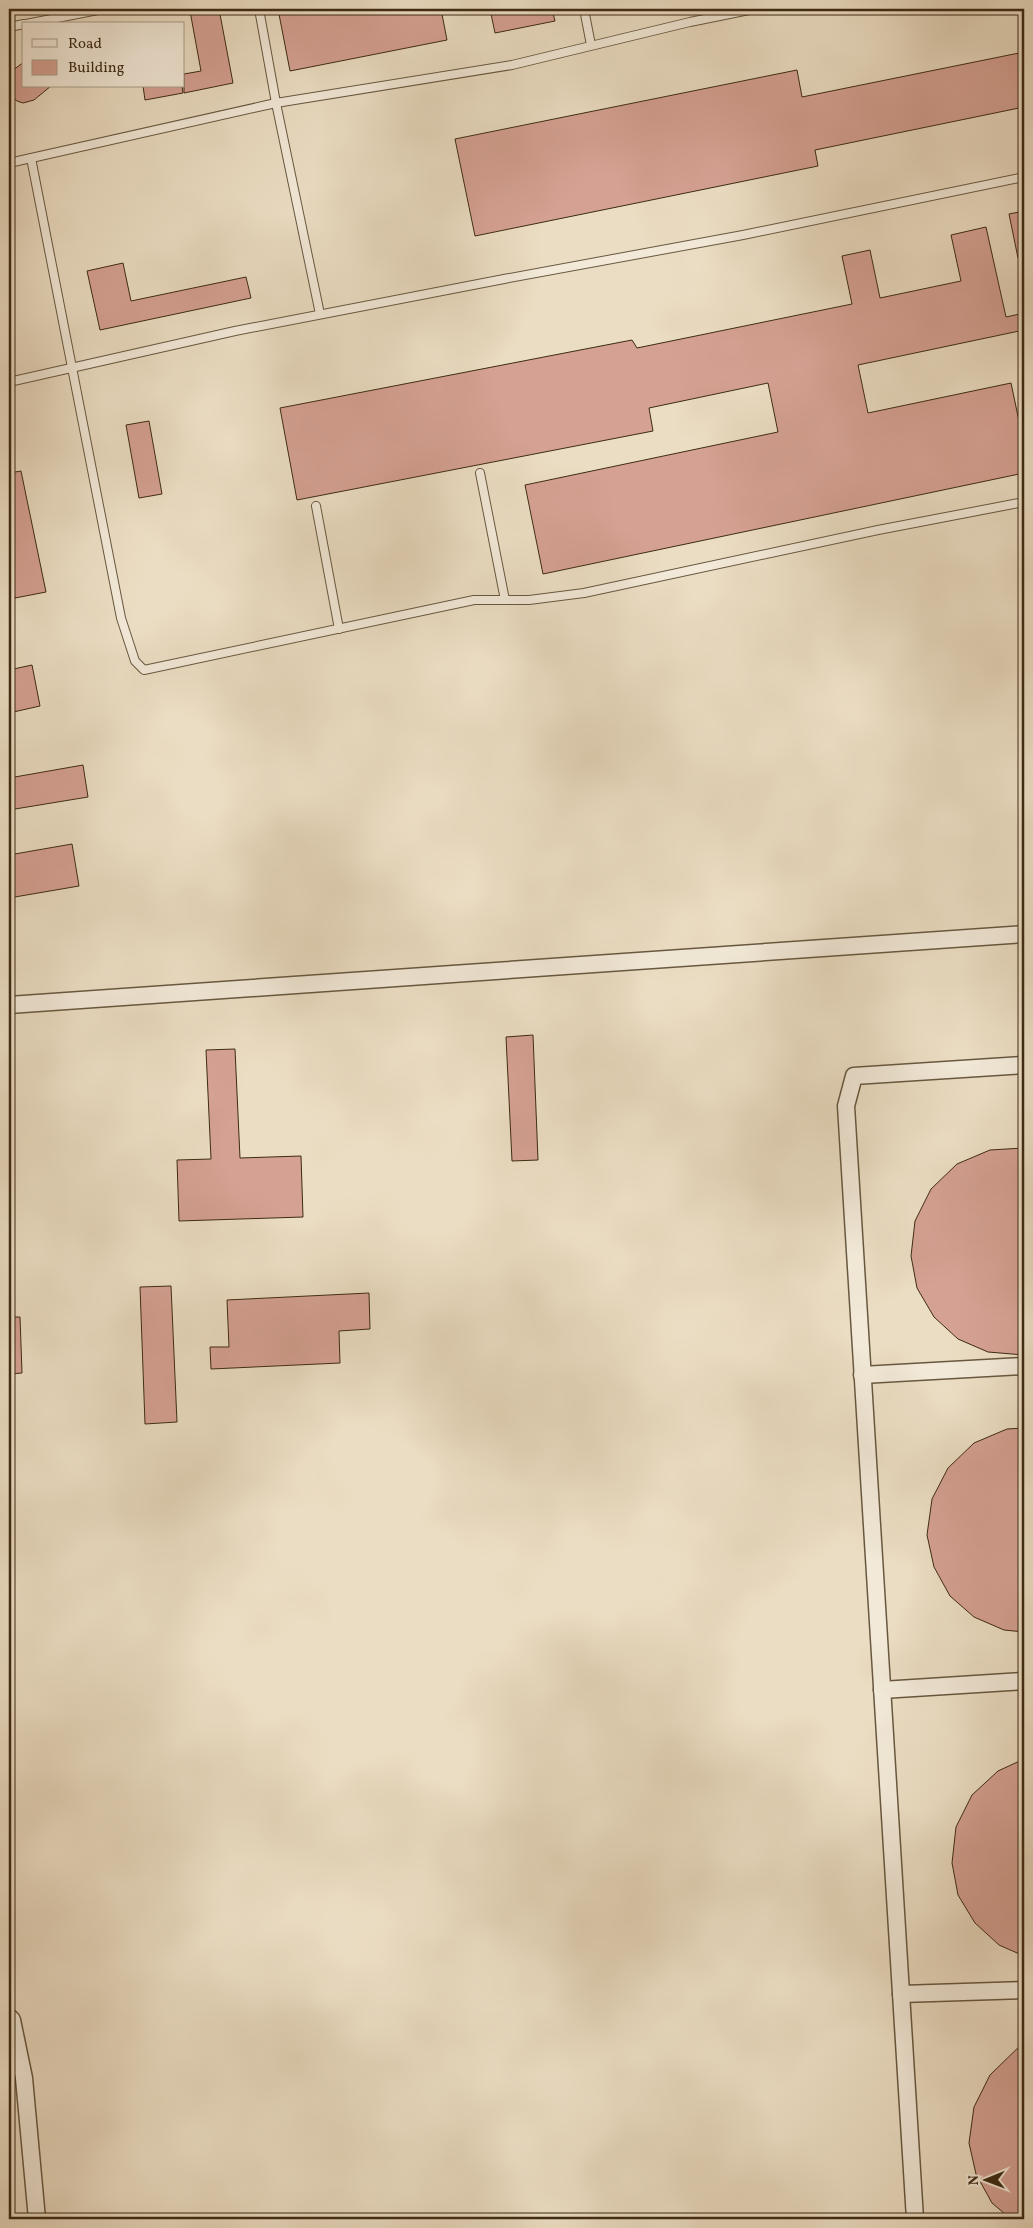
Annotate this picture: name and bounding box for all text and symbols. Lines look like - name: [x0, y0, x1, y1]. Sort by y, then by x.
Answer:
- legend: [22, 22, 185, 88]
- text: Road: [68, 34, 102, 55]
- text: Building: [68, 58, 125, 79]
- north arrow: [960, 2156, 1010, 2206]
- text: N: [965, 2175, 984, 2185]

